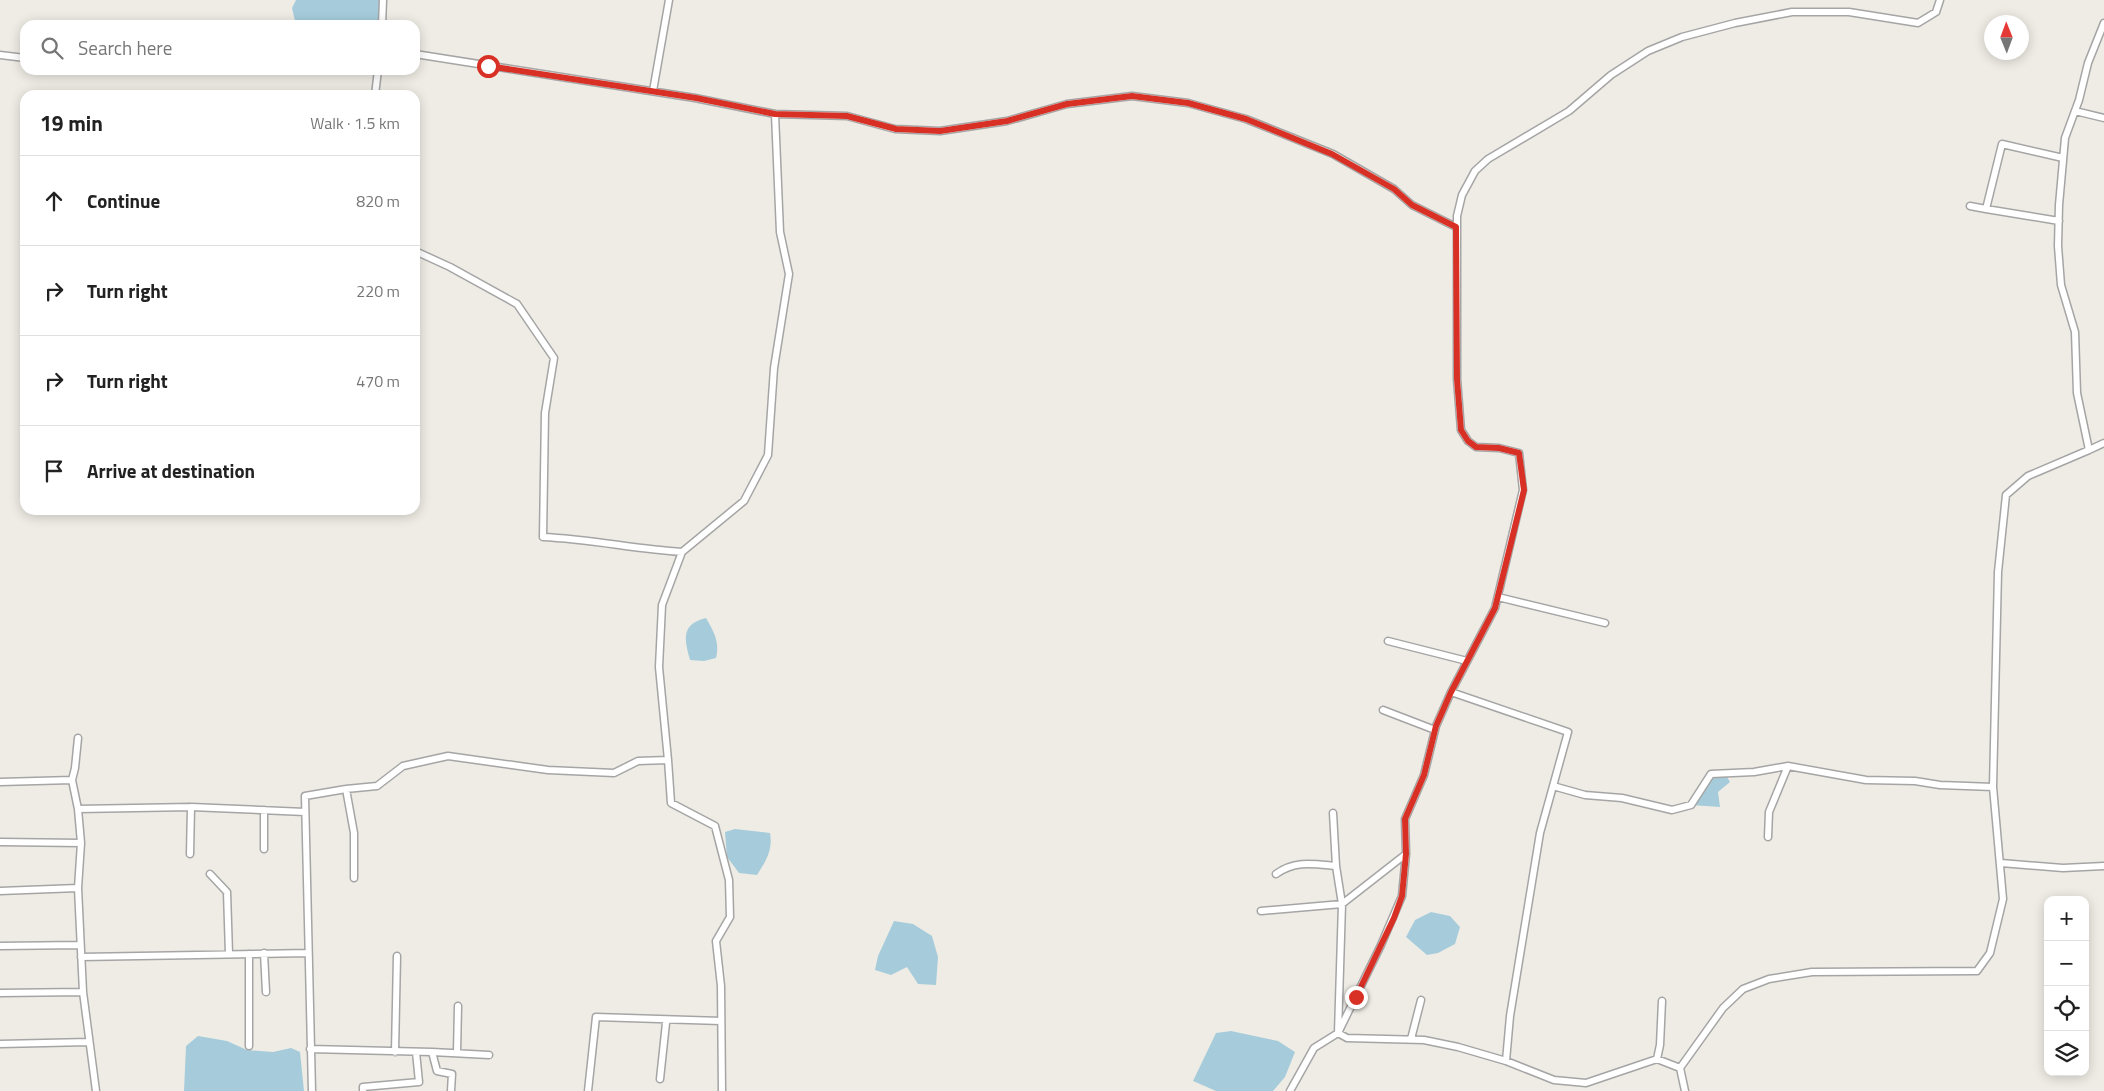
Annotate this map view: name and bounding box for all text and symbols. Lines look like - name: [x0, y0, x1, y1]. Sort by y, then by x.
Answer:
- north arrow: [1984, 15, 2029, 60]
- search box: [20, 20, 420, 75]
- text: Search here: [78, 33, 172, 62]
- icon: search: [38, 34, 66, 62]
- route start: [477, 55, 500, 78]
- text: 19 min: [40, 107, 103, 139]
- text: Walk · 1.5 km: [310, 111, 400, 135]
- text: Continue: [87, 186, 160, 215]
- icon: ahead: [40, 187, 68, 215]
- text: 820 m: [356, 189, 400, 213]
- text: Turn right: [87, 276, 168, 305]
- icon: right: [40, 277, 68, 305]
- text: 220 m: [356, 279, 400, 303]
- text: Turn right: [87, 366, 168, 395]
- icon: right: [40, 367, 68, 395]
- text: 470 m: [356, 369, 400, 393]
- text: Arrive at destination: [87, 456, 255, 485]
- icon: arrive: [40, 457, 68, 485]
- map controls: [2044, 896, 2089, 1076]
- button: +: [2044, 896, 2089, 941]
- button: −: [2044, 941, 2089, 986]
- route end: [1345, 986, 1368, 1009]
- button: locate: [2044, 986, 2089, 1031]
- button: layers: [2044, 1031, 2089, 1076]

